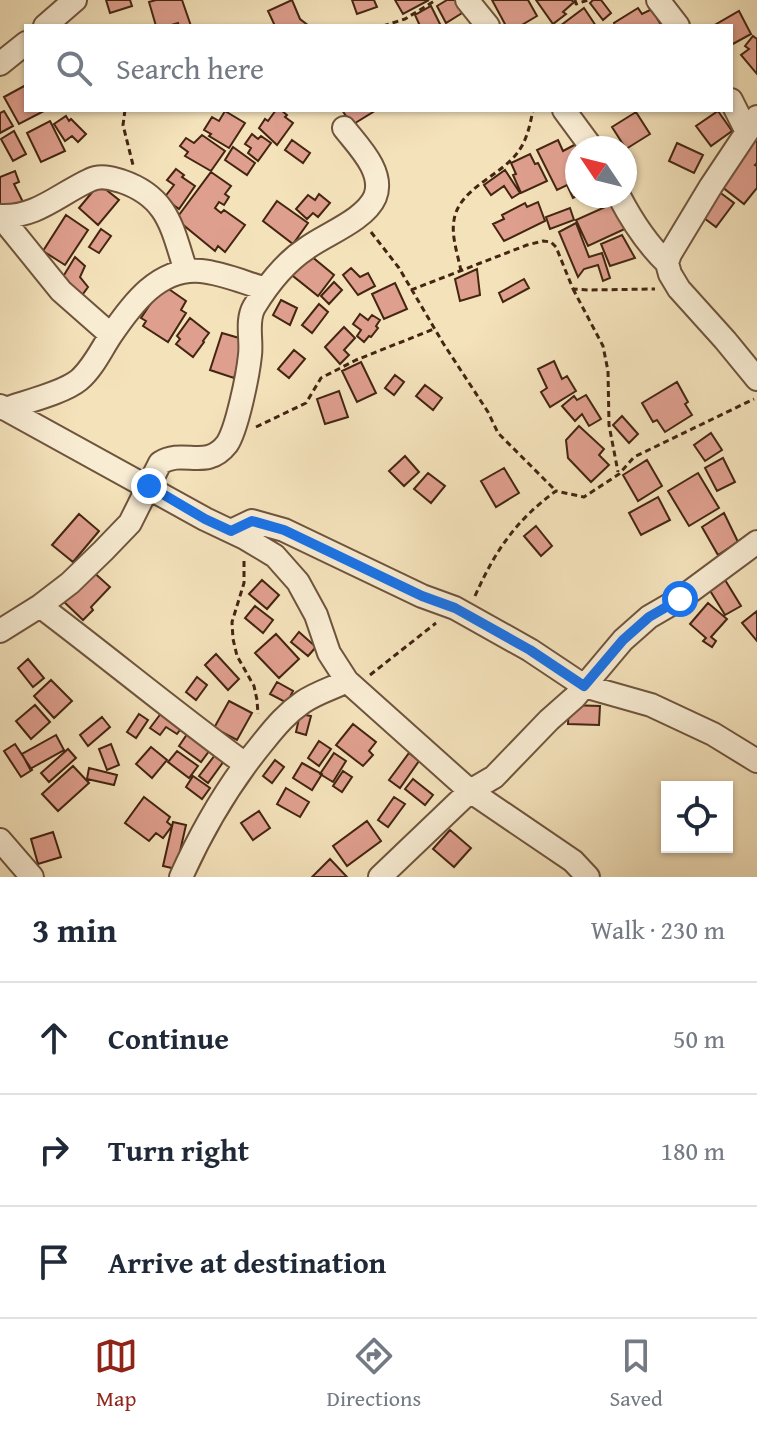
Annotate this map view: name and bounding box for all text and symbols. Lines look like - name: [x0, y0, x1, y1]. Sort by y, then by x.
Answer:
- search box: [24, 24, 733, 112]
- icon: search: [52, 46, 96, 90]
- text: Search here: [116, 46, 264, 90]
- north arrow: [565, 136, 637, 208]
- route end: [131, 468, 167, 504]
- route start: [662, 581, 698, 617]
- map controls: [661, 781, 733, 853]
- button: locate: [661, 781, 733, 853]
- text: 3 min: [32, 905, 117, 954]
- text: Walk · 230 m: [591, 910, 725, 949]
- icon: ahead: [32, 1016, 76, 1060]
- text: Continue: [108, 1016, 229, 1060]
- text: 50 m: [673, 1019, 725, 1058]
- icon: right: [32, 1128, 76, 1172]
- text: Turn right: [108, 1128, 249, 1172]
- text: 180 m: [660, 1131, 725, 1170]
- icon: arrive: [32, 1240, 76, 1284]
- text: Arrive at destination: [108, 1240, 386, 1284]
- tab: Map: [94, 1334, 138, 1414]
- tab: Directions: [327, 1334, 421, 1414]
- tab: Saved: [610, 1334, 663, 1414]

